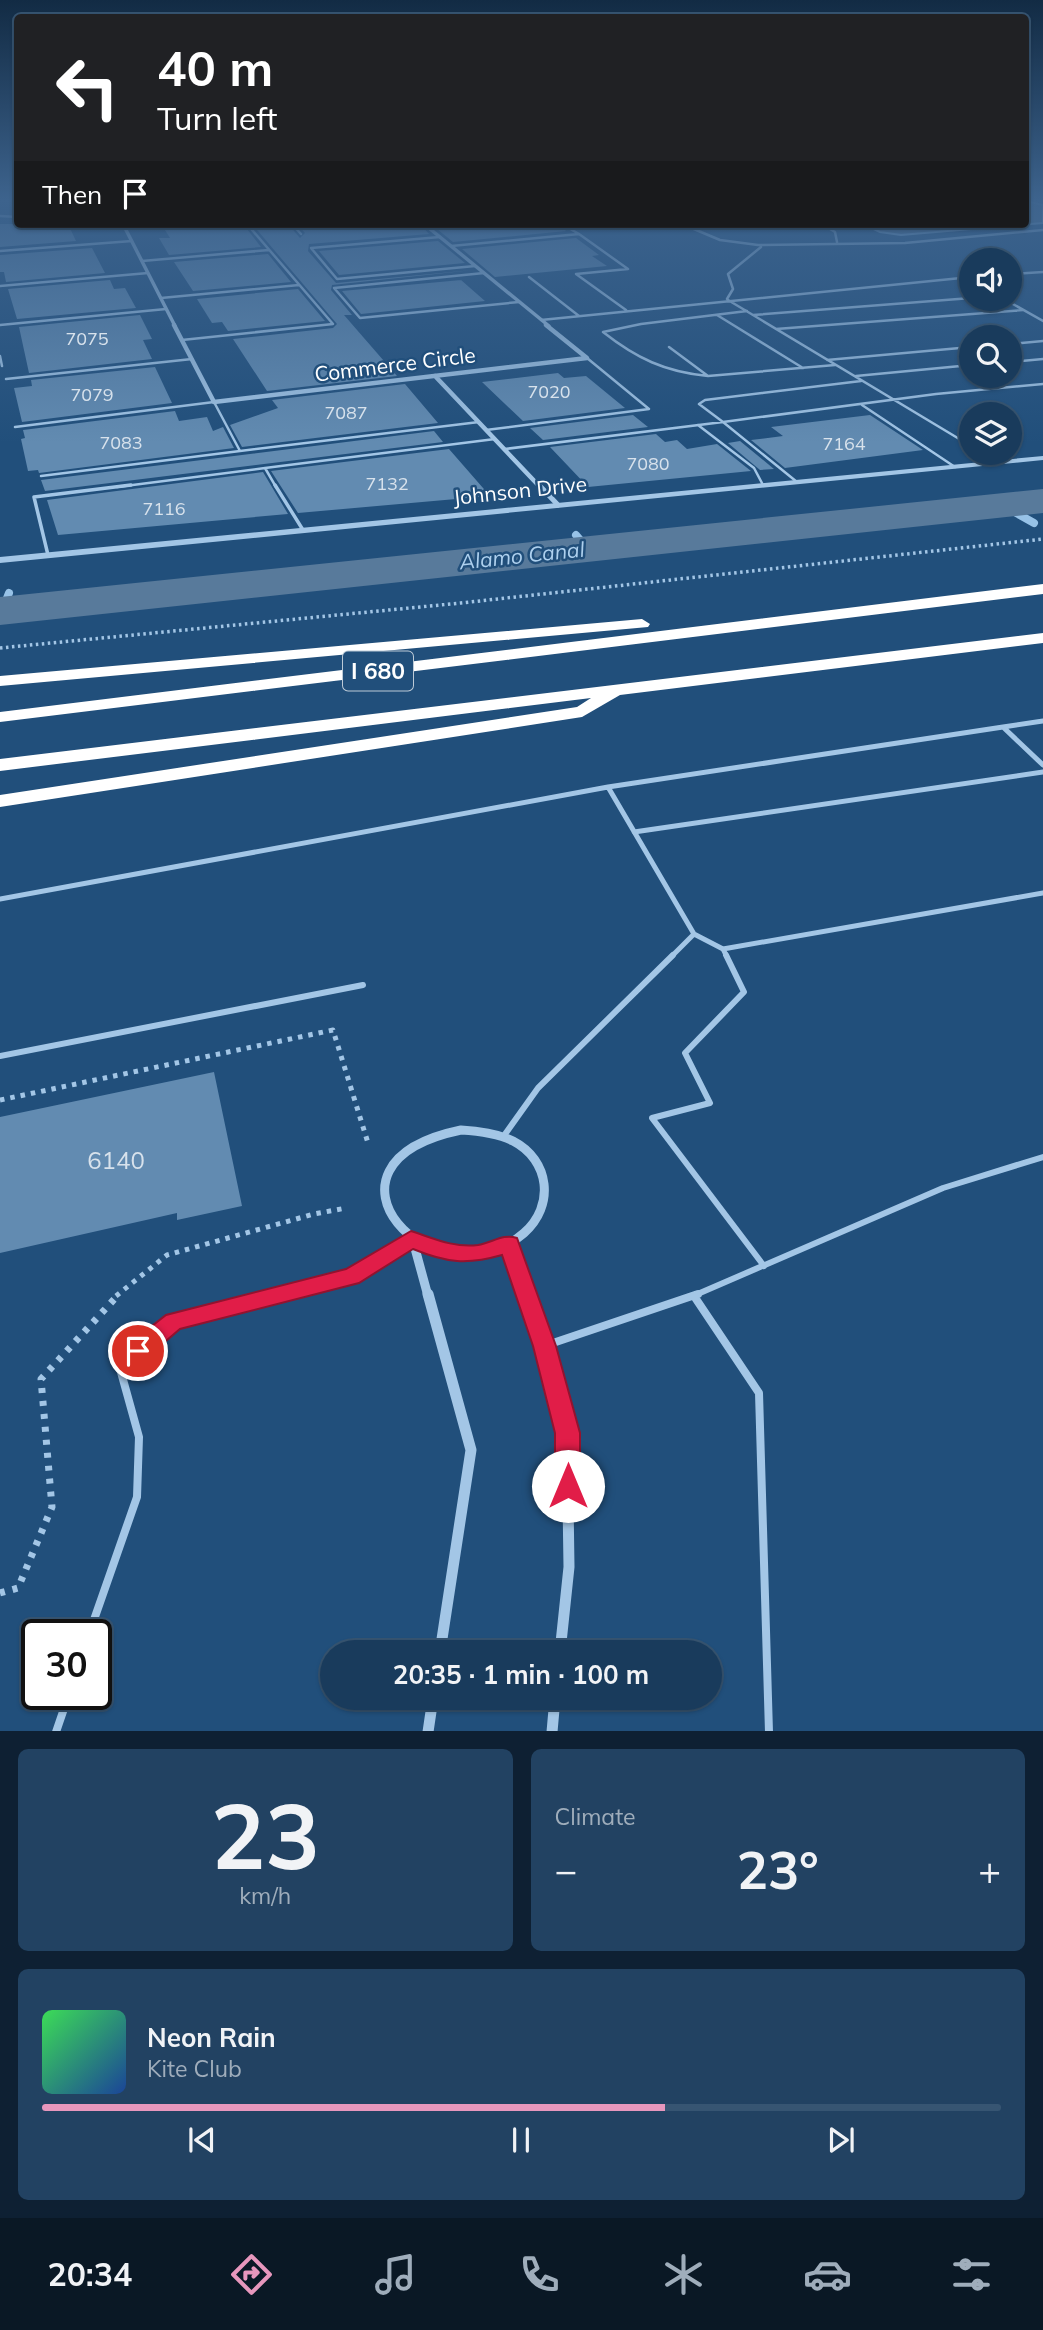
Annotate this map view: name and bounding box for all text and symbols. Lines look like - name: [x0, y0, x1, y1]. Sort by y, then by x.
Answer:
- text: 40 m: [157, 37, 273, 98]
- icon: left: [42, 42, 133, 133]
- text: Turn left: [157, 98, 277, 138]
- icon: arrive: [116, 175, 154, 213]
- text: Then: [42, 178, 102, 211]
- map controls: [959, 248, 1022, 465]
- button: sound: [959, 248, 1022, 311]
- button: search: [959, 325, 1022, 388]
- house number: 7075: [65, 327, 109, 350]
- street label: Commerce Circle: [313, 341, 477, 387]
- house number: 7020: [527, 380, 571, 403]
- house number: 7079: [70, 383, 114, 406]
- house number: 7087: [324, 401, 368, 424]
- button: layers: [959, 402, 1022, 465]
- house number: 7083: [99, 431, 143, 454]
- house number: 7164: [822, 432, 866, 455]
- house number: 7080: [626, 452, 670, 475]
- street label: Johnson Drive: [452, 470, 588, 510]
- house number: 7132: [365, 472, 409, 495]
- house number: 7116: [142, 497, 186, 520]
- water label: Alamo Canal: [457, 536, 586, 575]
- road number: I 680: [343, 652, 413, 691]
- house number: 6140: [87, 1145, 145, 1175]
- pin: [108, 1321, 168, 1381]
- icon: arrive: [119, 1332, 157, 1370]
- position arrow: [531, 1449, 605, 1523]
- speed limit sign: 30: [21, 1619, 112, 1710]
- text: 20:35 · 1 min · 100 m: [393, 1658, 649, 1691]
- text: 23: [211, 1778, 320, 1892]
- text: Climate: [555, 1802, 636, 1831]
- text: 23°: [737, 1837, 819, 1902]
- text: −: [555, 1846, 577, 1894]
- text: +: [978, 1846, 1001, 1894]
- text: km/h: [239, 1881, 291, 1910]
- text: Neon Rain: [147, 2021, 276, 2054]
- text: Kite Club: [147, 2054, 242, 2083]
- icon: previous: [183, 2121, 221, 2159]
- icon: pause: [502, 2121, 540, 2159]
- icon: next: [822, 2121, 860, 2159]
- icon: directions: [227, 2250, 276, 2299]
- icon: music: [371, 2250, 420, 2299]
- icon: phone: [515, 2250, 564, 2299]
- icon: climate: [659, 2250, 708, 2299]
- icon: car: [803, 2250, 852, 2299]
- icon: filters: [947, 2250, 996, 2299]
- text: 20:34: [47, 2254, 132, 2294]

